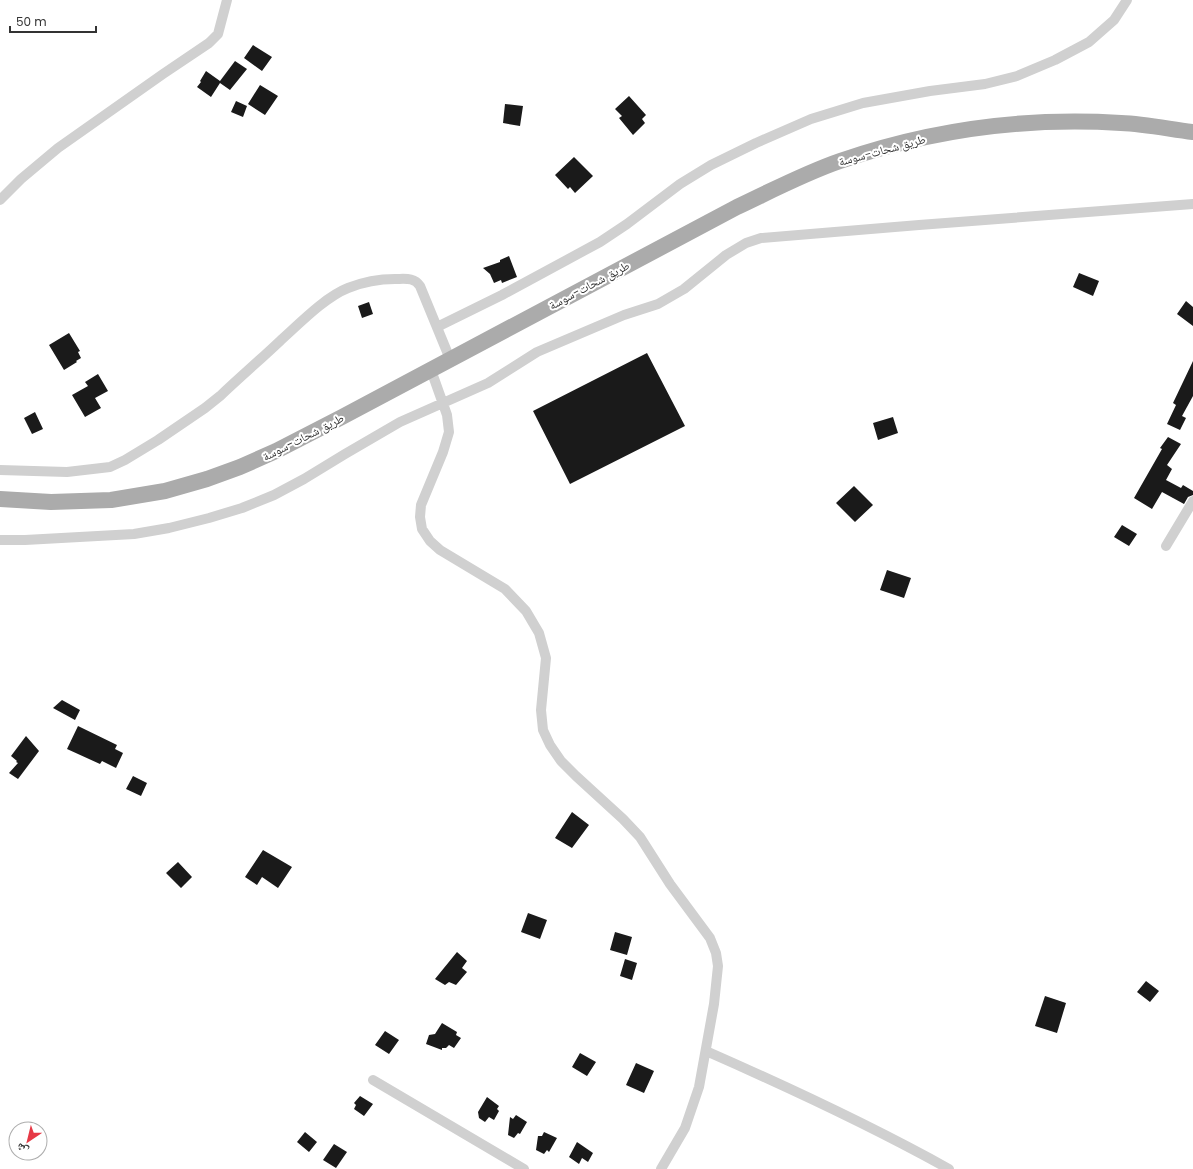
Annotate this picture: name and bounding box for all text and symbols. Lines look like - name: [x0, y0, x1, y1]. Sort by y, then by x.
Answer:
- scale bar: [10, 8, 96, 34]
- text: 50 m: [16, 13, 47, 30]
- street label: طريق شحات-سوسة: [837, 130, 927, 170]
- street label: طريق شحات-سوسة: [546, 256, 633, 313]
- street label: طريق شحات-سوسة: [259, 409, 347, 465]
- north arrow: [8, 1121, 48, 1161]
- text: ش: [13, 1139, 32, 1159]

